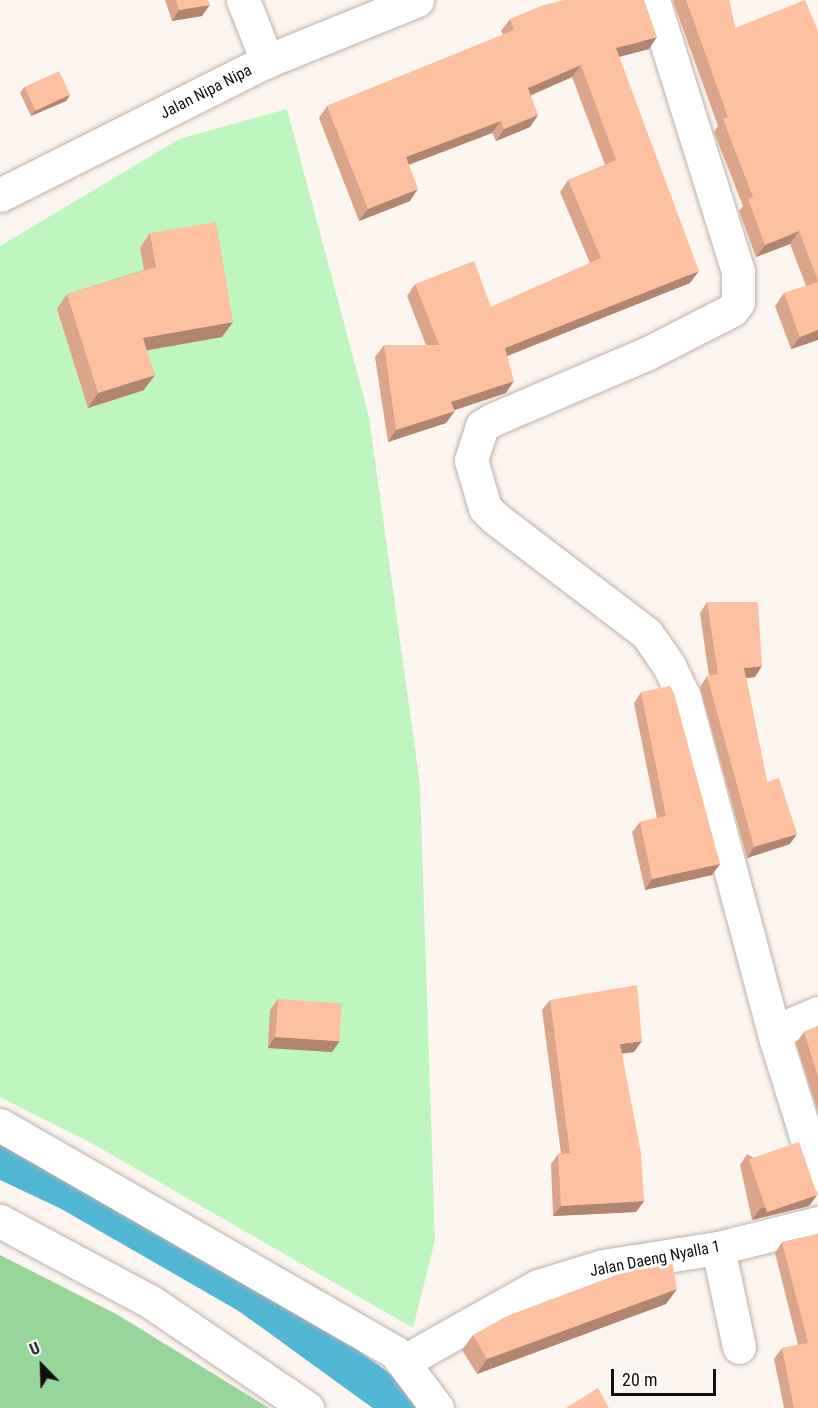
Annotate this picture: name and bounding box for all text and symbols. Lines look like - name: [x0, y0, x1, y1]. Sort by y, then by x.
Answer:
- street label: Jalan Nipa Nipa: [157, 61, 255, 123]
- street label: Jalan Daeng Nyalla 1: [588, 1237, 722, 1281]
- north arrow: [12, 1336, 72, 1396]
- text: U: [27, 1338, 43, 1360]
- scale bar: [614, 1357, 719, 1395]
- text: 20 m: [622, 1369, 657, 1390]

